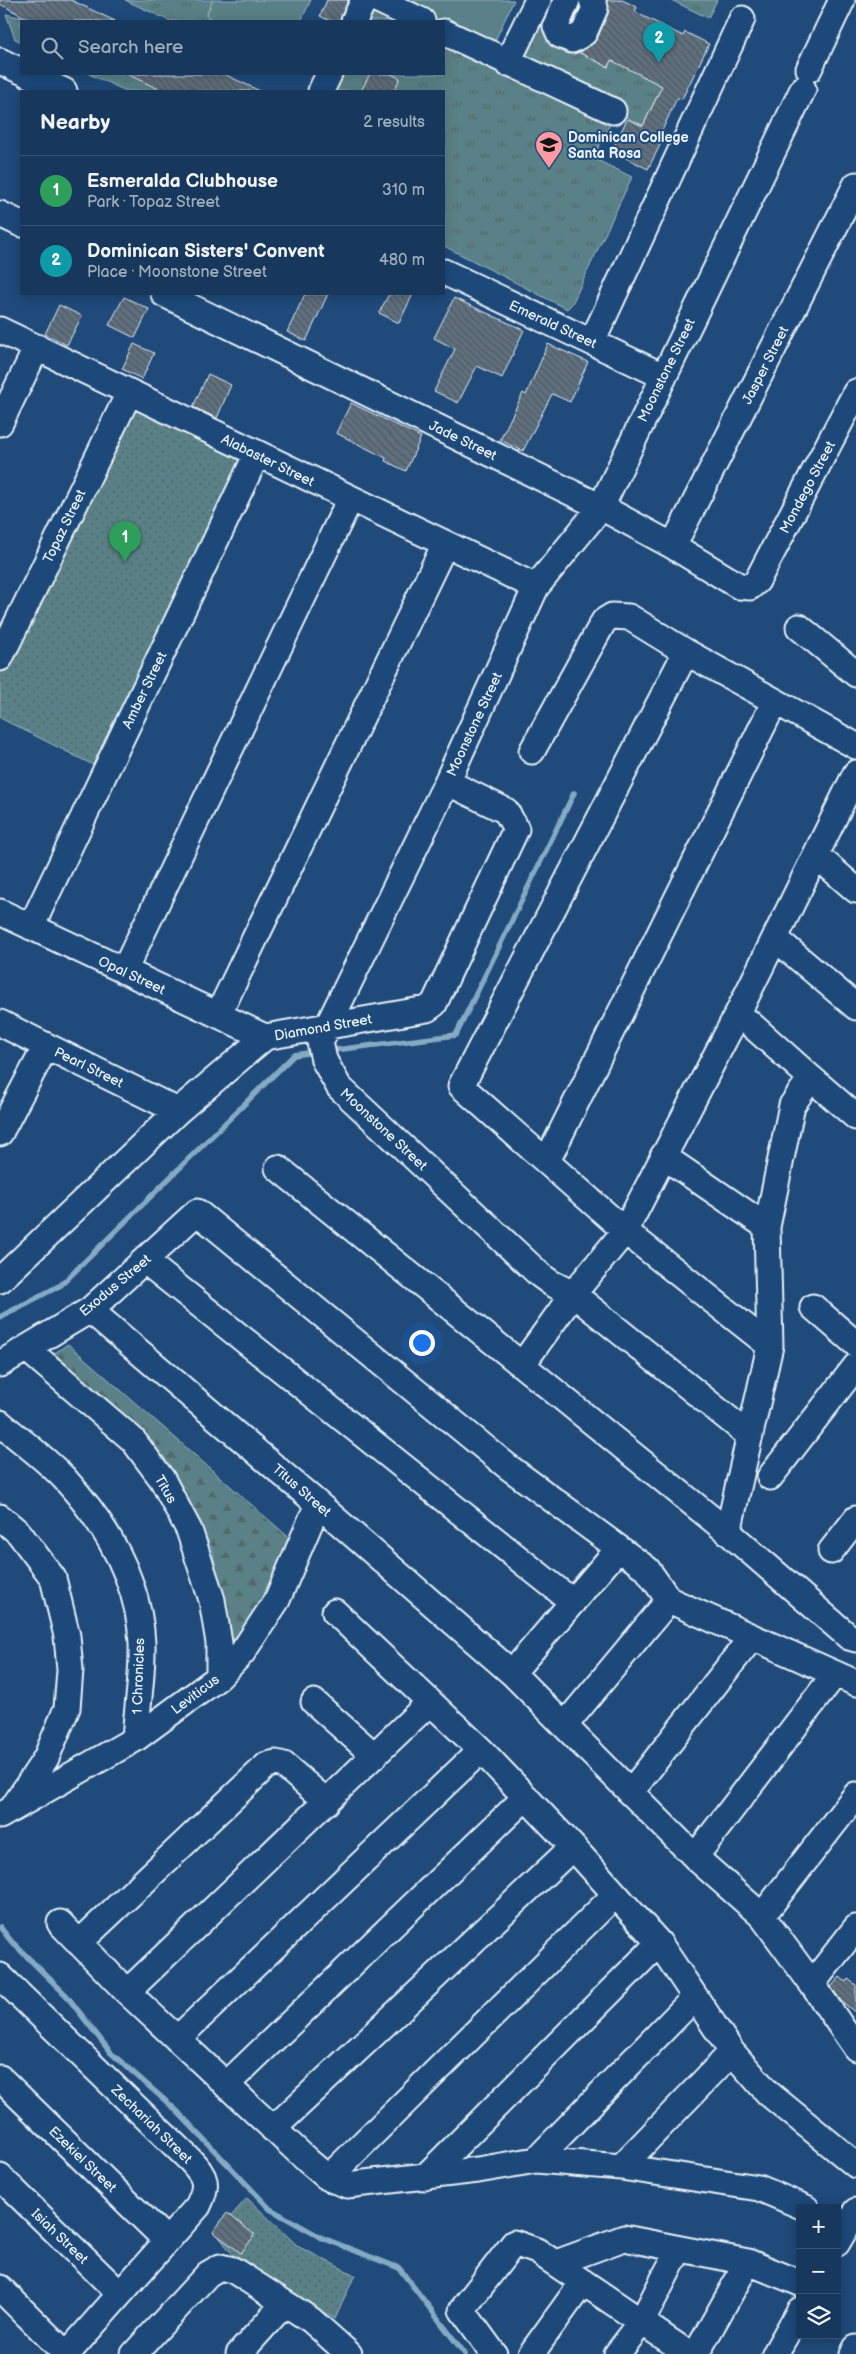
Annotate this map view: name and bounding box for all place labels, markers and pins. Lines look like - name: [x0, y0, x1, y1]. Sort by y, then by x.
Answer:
- pin: 2: [643, 22, 675, 63]
- place label: Dominican College Santa Rosa: [568, 129, 689, 162]
- school or university icon: Dominican College Santa Rosa: [534, 130, 564, 169]
- pin: 1: [109, 521, 141, 562]

